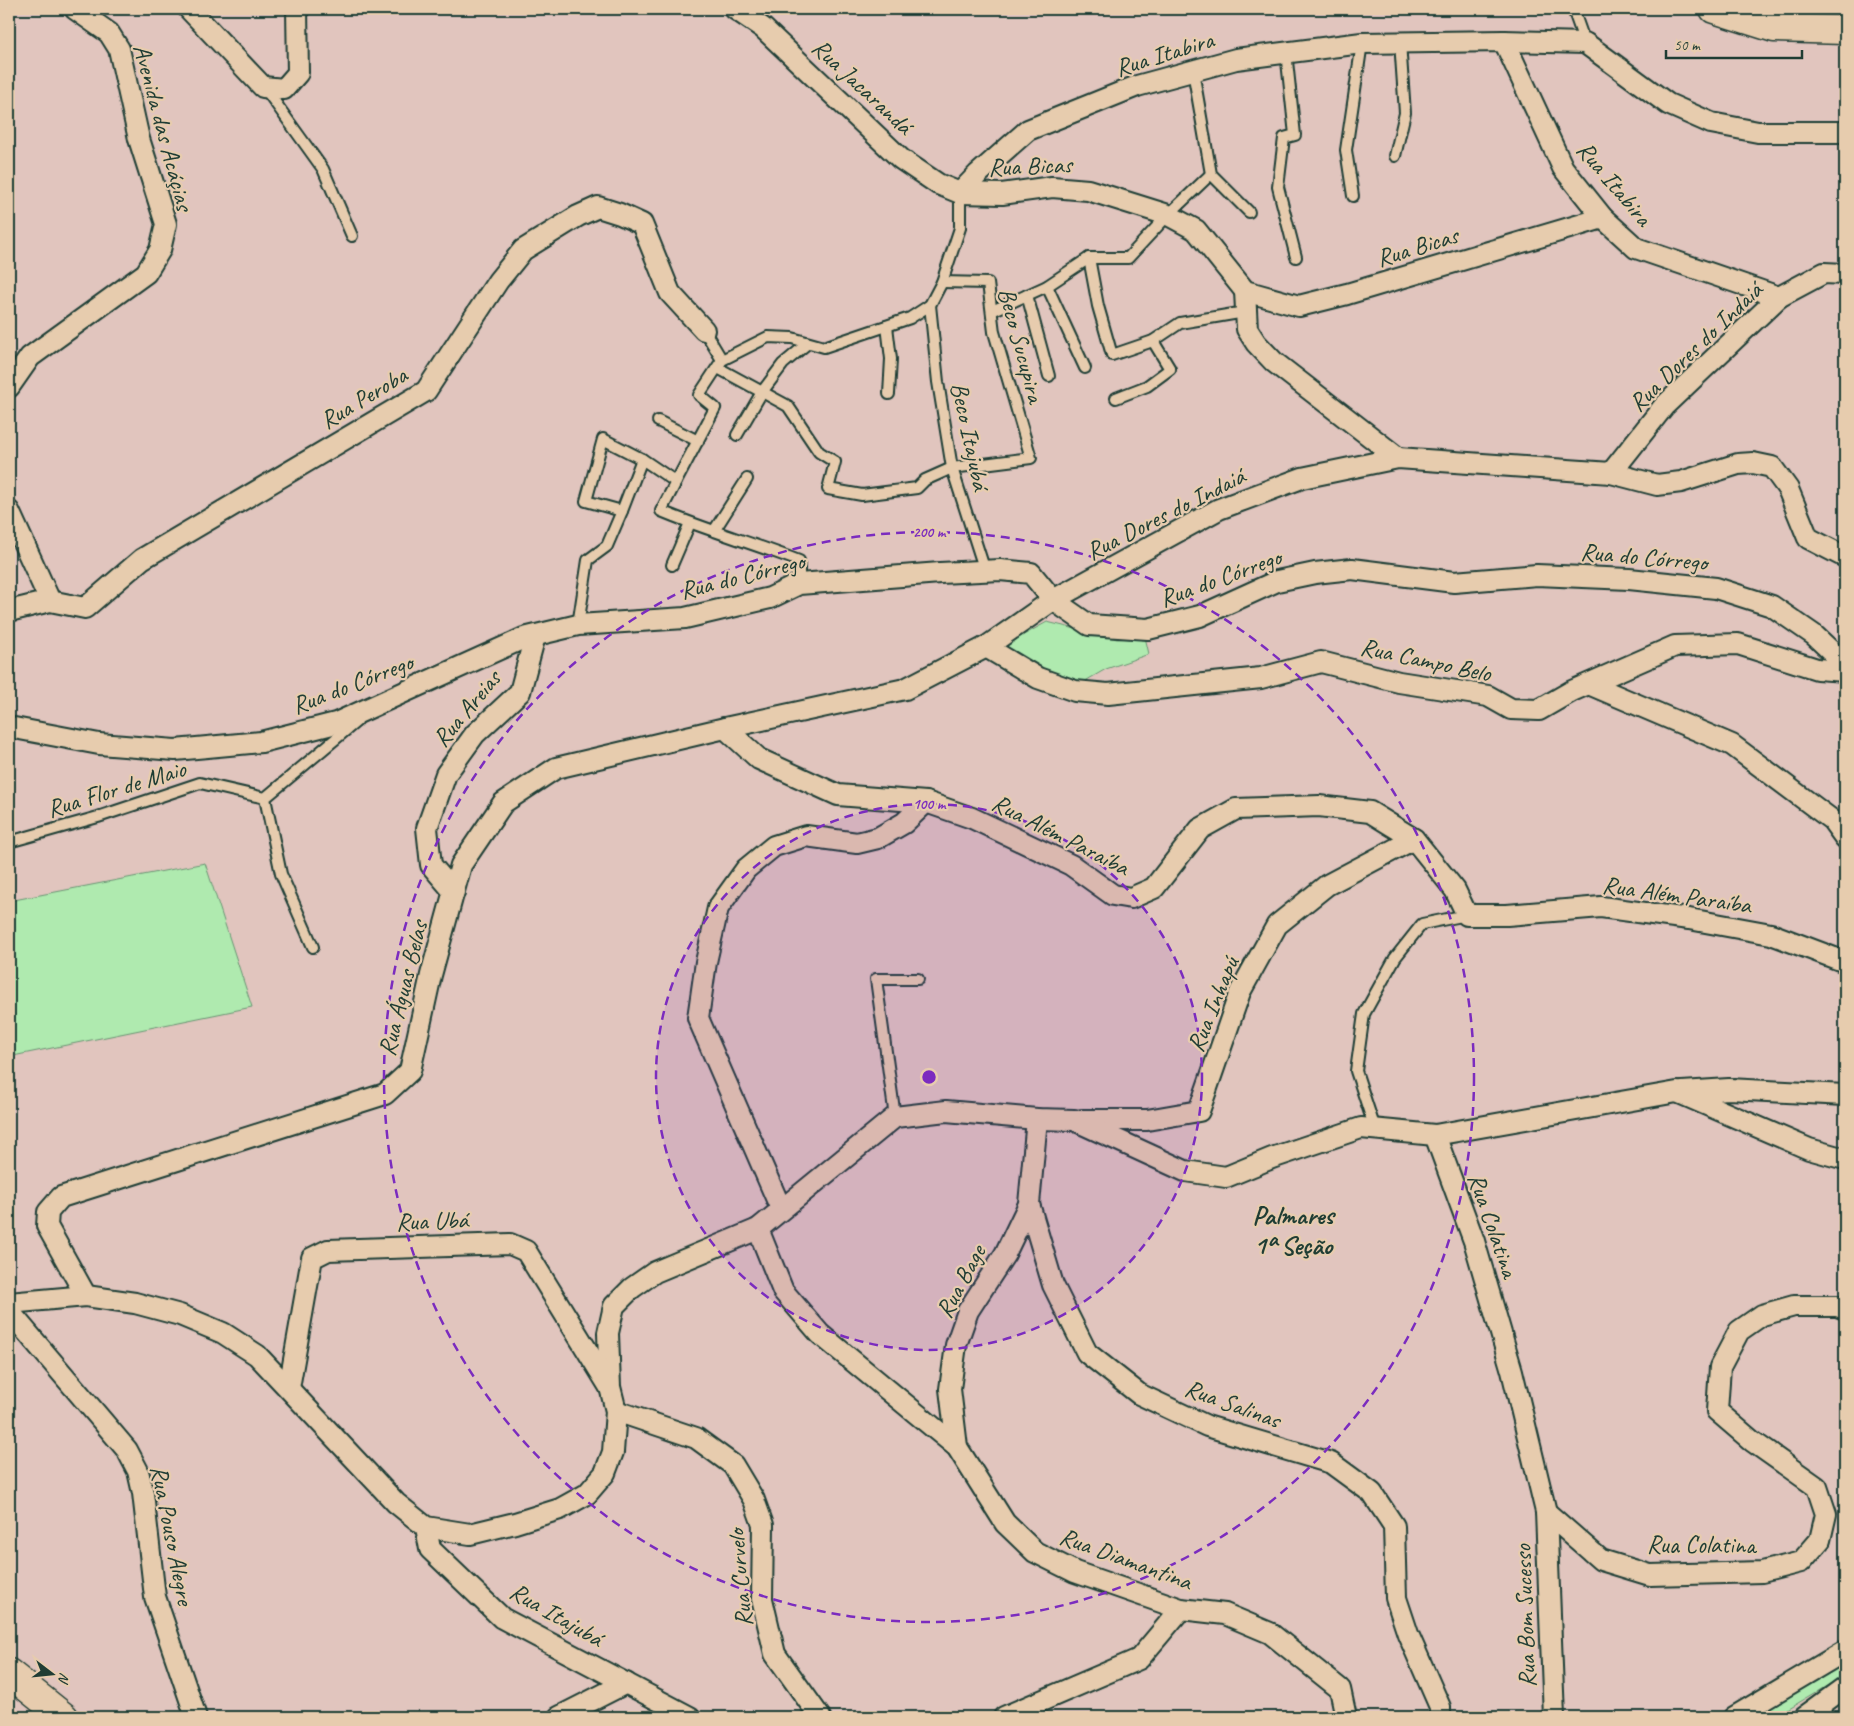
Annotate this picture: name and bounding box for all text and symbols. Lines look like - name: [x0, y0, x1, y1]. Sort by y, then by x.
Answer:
- street label: Rua Itabira: [1111, 23, 1219, 84]
- scale bar: [1666, 28, 1803, 60]
- street label: Rua Jacarandá: [805, 32, 921, 143]
- text: 50 m: [1674, 36, 1701, 55]
- street label: Avenida das Acáçias: [125, 40, 201, 216]
- street label: Rua Itabira: [1569, 135, 1660, 234]
- street label: Rua Bicas: [988, 148, 1075, 183]
- street label: Rua Bicas: [1373, 219, 1464, 275]
- street label: Rua Dores do Indaiá: [1622, 273, 1771, 419]
- street label: Beco Sucupira: [990, 284, 1052, 409]
- street label: Rua Peroba: [314, 358, 415, 436]
- street label: Beco Itajubá: [943, 379, 997, 495]
- street label: Rua Dores do Indaiá: [1081, 459, 1252, 568]
- text: 200 m: [913, 523, 947, 542]
- street label: Rua do Córrego: [1579, 536, 1712, 579]
- street label: Rua do Córrego: [1155, 540, 1289, 615]
- street label: Rua do Córrego: [677, 544, 811, 607]
- street label: Rua Campo Belo: [1358, 631, 1495, 690]
- street label: Rua do Córrego: [287, 645, 420, 722]
- street label: Rua Areias: [425, 662, 510, 754]
- street label: Rua Flor de Maio: [43, 752, 191, 825]
- street label: Rua Além Paraíba: [987, 787, 1136, 884]
- text: 100 m: [913, 795, 947, 814]
- street label: Rua Além Paraíba: [1600, 869, 1755, 922]
- street label: Rua Águas Belas: [371, 915, 436, 1059]
- street label: Rua Inhapú: [1179, 951, 1247, 1056]
- centre of rings: [920, 1068, 938, 1086]
- street label: Rua Colatina: [1460, 1169, 1527, 1284]
- district label: Palmares 1ª Seção: [1252, 1199, 1336, 1262]
- street label: Rua Ubá: [395, 1204, 471, 1238]
- street label: Rua Bage: [928, 1238, 994, 1323]
- street label: Rua Salinas: [1181, 1372, 1287, 1437]
- street label: Rua Pouso Alegre: [143, 1463, 202, 1610]
- street label: Rua Diamantina: [1055, 1520, 1198, 1598]
- street label: Rua Curvelo: [720, 1525, 760, 1628]
- street label: Rua Colatina: [1647, 1529, 1758, 1561]
- street label: Rua Bom Sucesso: [1506, 1543, 1543, 1688]
- street label: Rua Itajubá: [504, 1575, 611, 1655]
- north arrow: [28, 1648, 78, 1698]
- text: N: [54, 1671, 73, 1686]

